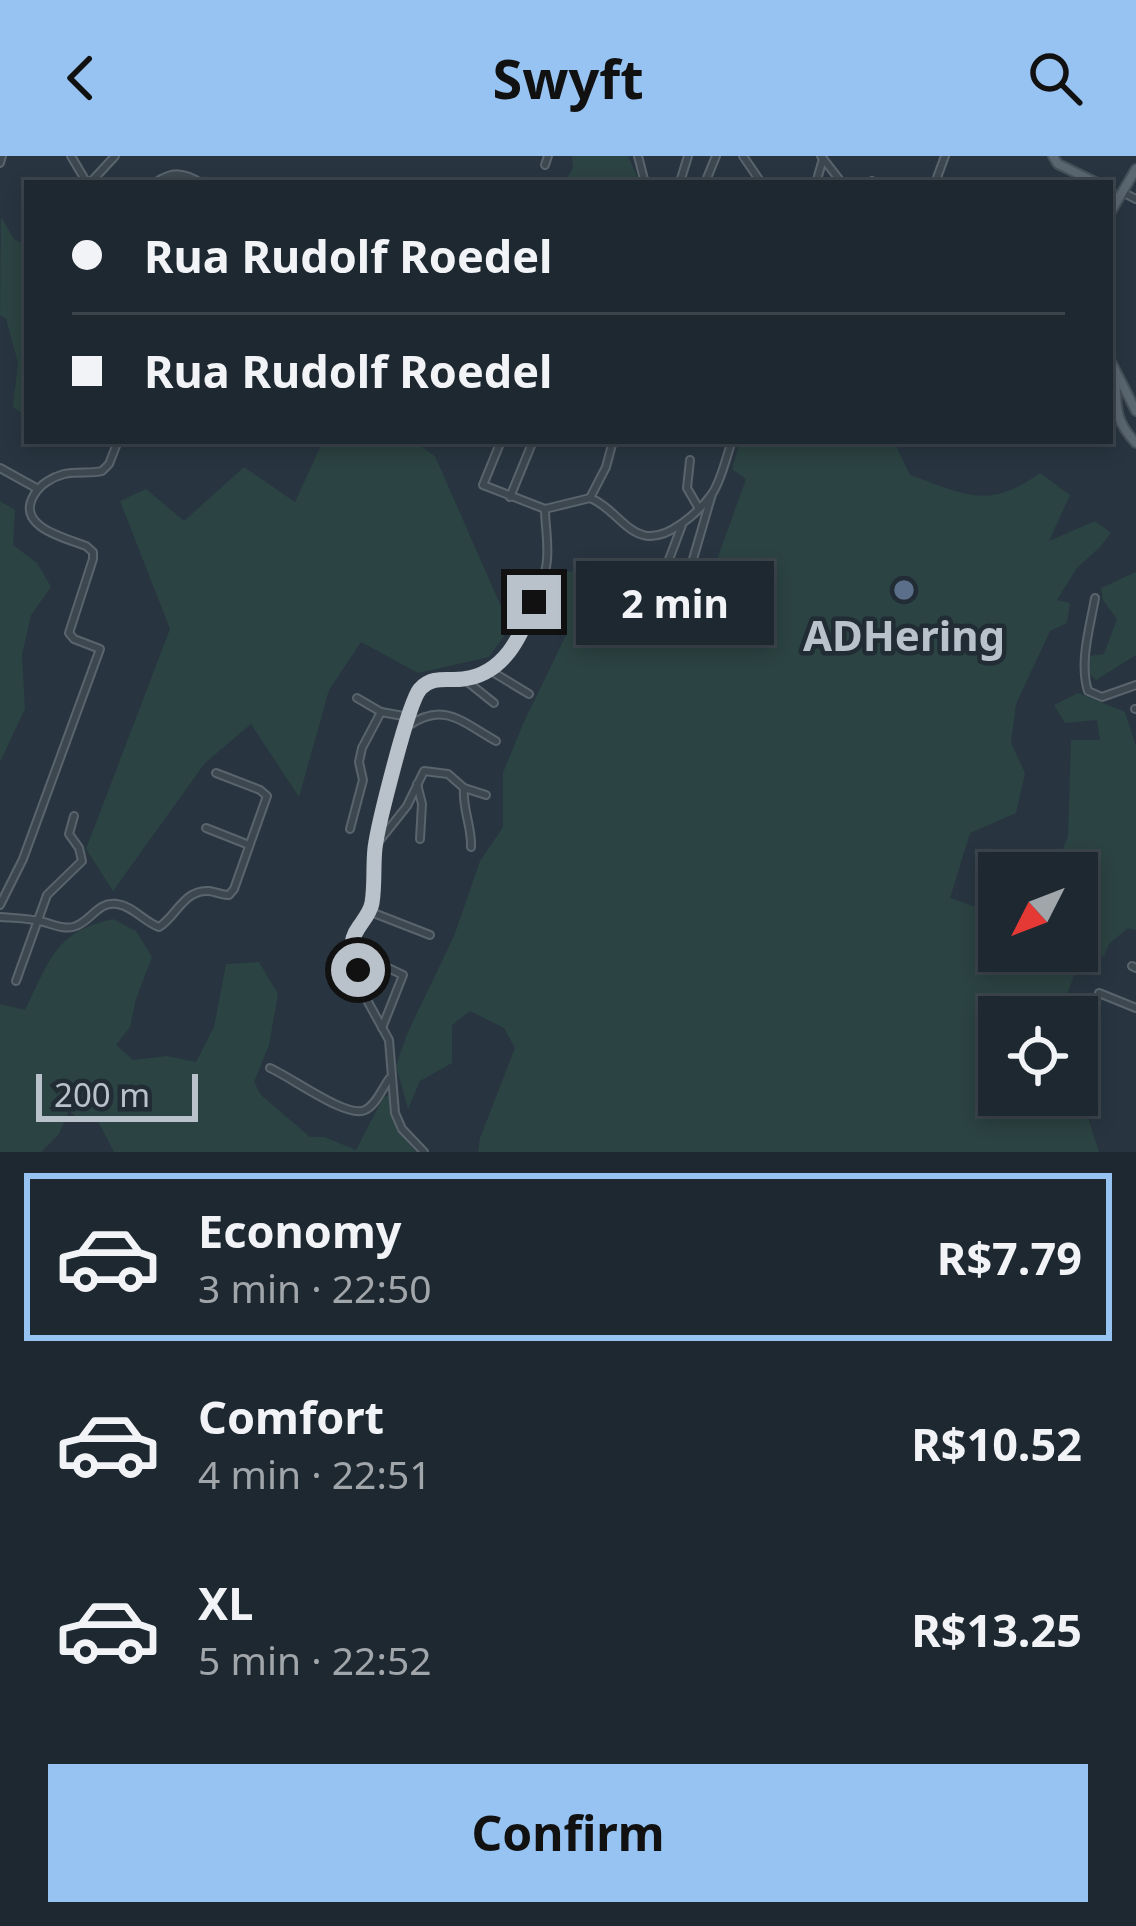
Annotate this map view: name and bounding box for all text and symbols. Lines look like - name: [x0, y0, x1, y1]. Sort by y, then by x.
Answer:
- text: Swyft: [492, 41, 644, 115]
- icon: back: [48, 45, 114, 111]
- icon: search: [1022, 45, 1088, 111]
- text: Rua Rudolf Roedel: [144, 225, 553, 286]
- text: Rua Rudolf Roedel: [144, 340, 553, 401]
- callout: 2 min: [576, 560, 774, 644]
- route end: [507, 575, 561, 629]
- text: 2 min: [621, 576, 729, 629]
- marker: ADHering: [891, 577, 917, 603]
- place label: ADHering: [803, 606, 1005, 663]
- north arrow: [978, 852, 1098, 972]
- map controls: [978, 852, 1098, 1116]
- route start: [331, 943, 385, 997]
- button: locate: [978, 996, 1098, 1116]
- scale bar: [36, 1068, 198, 1121]
- text: 200 m: [54, 1072, 150, 1117]
- text: Economy: [198, 1200, 402, 1261]
- icon: car: [54, 1203, 162, 1311]
- text: R$7.79: [937, 1227, 1082, 1288]
- text: 3 min · 22:50: [198, 1261, 432, 1314]
- text: Comfort: [198, 1386, 384, 1447]
- icon: car: [54, 1389, 162, 1497]
- text: R$10.52: [911, 1413, 1082, 1474]
- text: 4 min · 22:51: [198, 1447, 432, 1500]
- text: XL: [198, 1572, 253, 1633]
- icon: car: [54, 1575, 162, 1683]
- text: R$13.25: [911, 1599, 1082, 1660]
- text: 5 min · 22:52: [198, 1633, 432, 1686]
- button: Confirm: [48, 1764, 1088, 1902]

